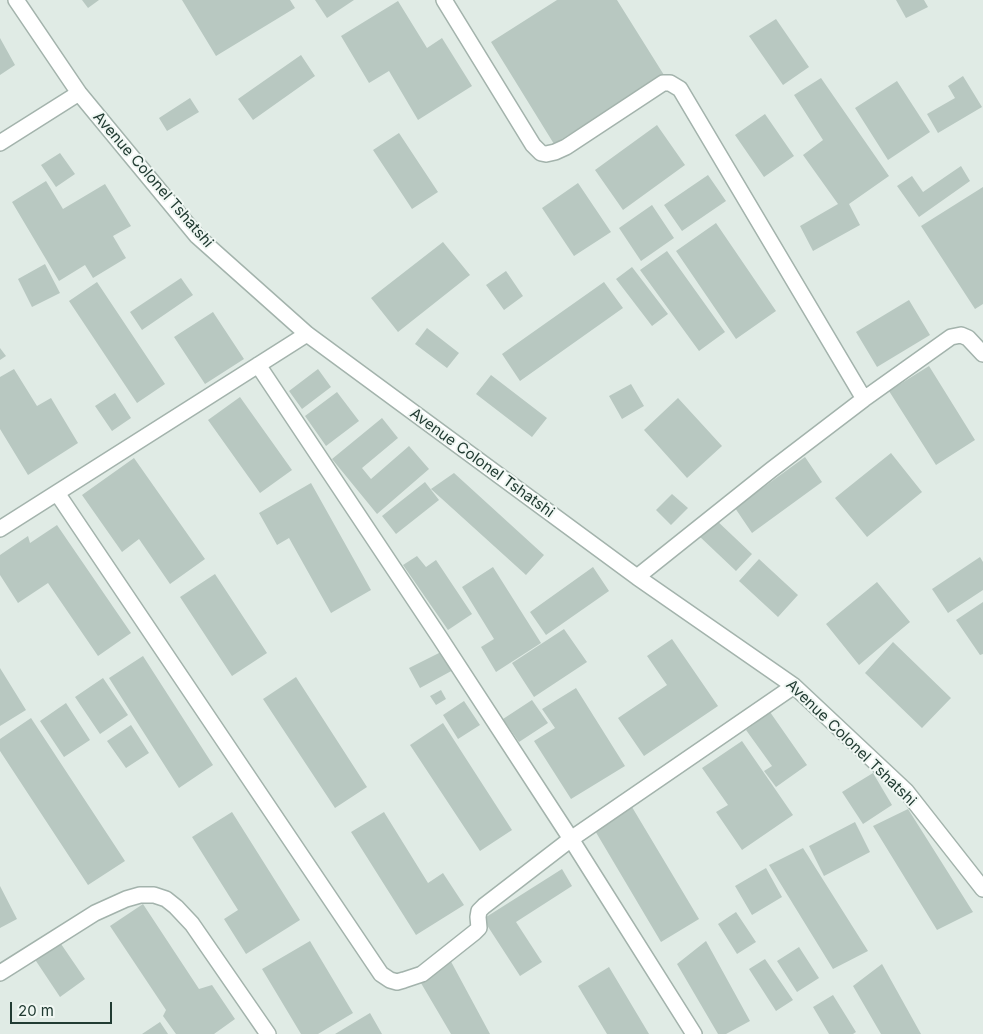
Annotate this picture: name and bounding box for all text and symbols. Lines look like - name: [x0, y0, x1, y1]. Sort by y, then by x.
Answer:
- street label: Avenue Colonel Tshatshi: [89, 108, 217, 252]
- street label: Avenue Colonel Tshatshi: [406, 405, 558, 521]
- street label: Avenue Colonel Tshatshi: [782, 676, 920, 810]
- scale bar: [12, 992, 115, 1024]
- text: 20 m: [18, 1001, 54, 1020]

